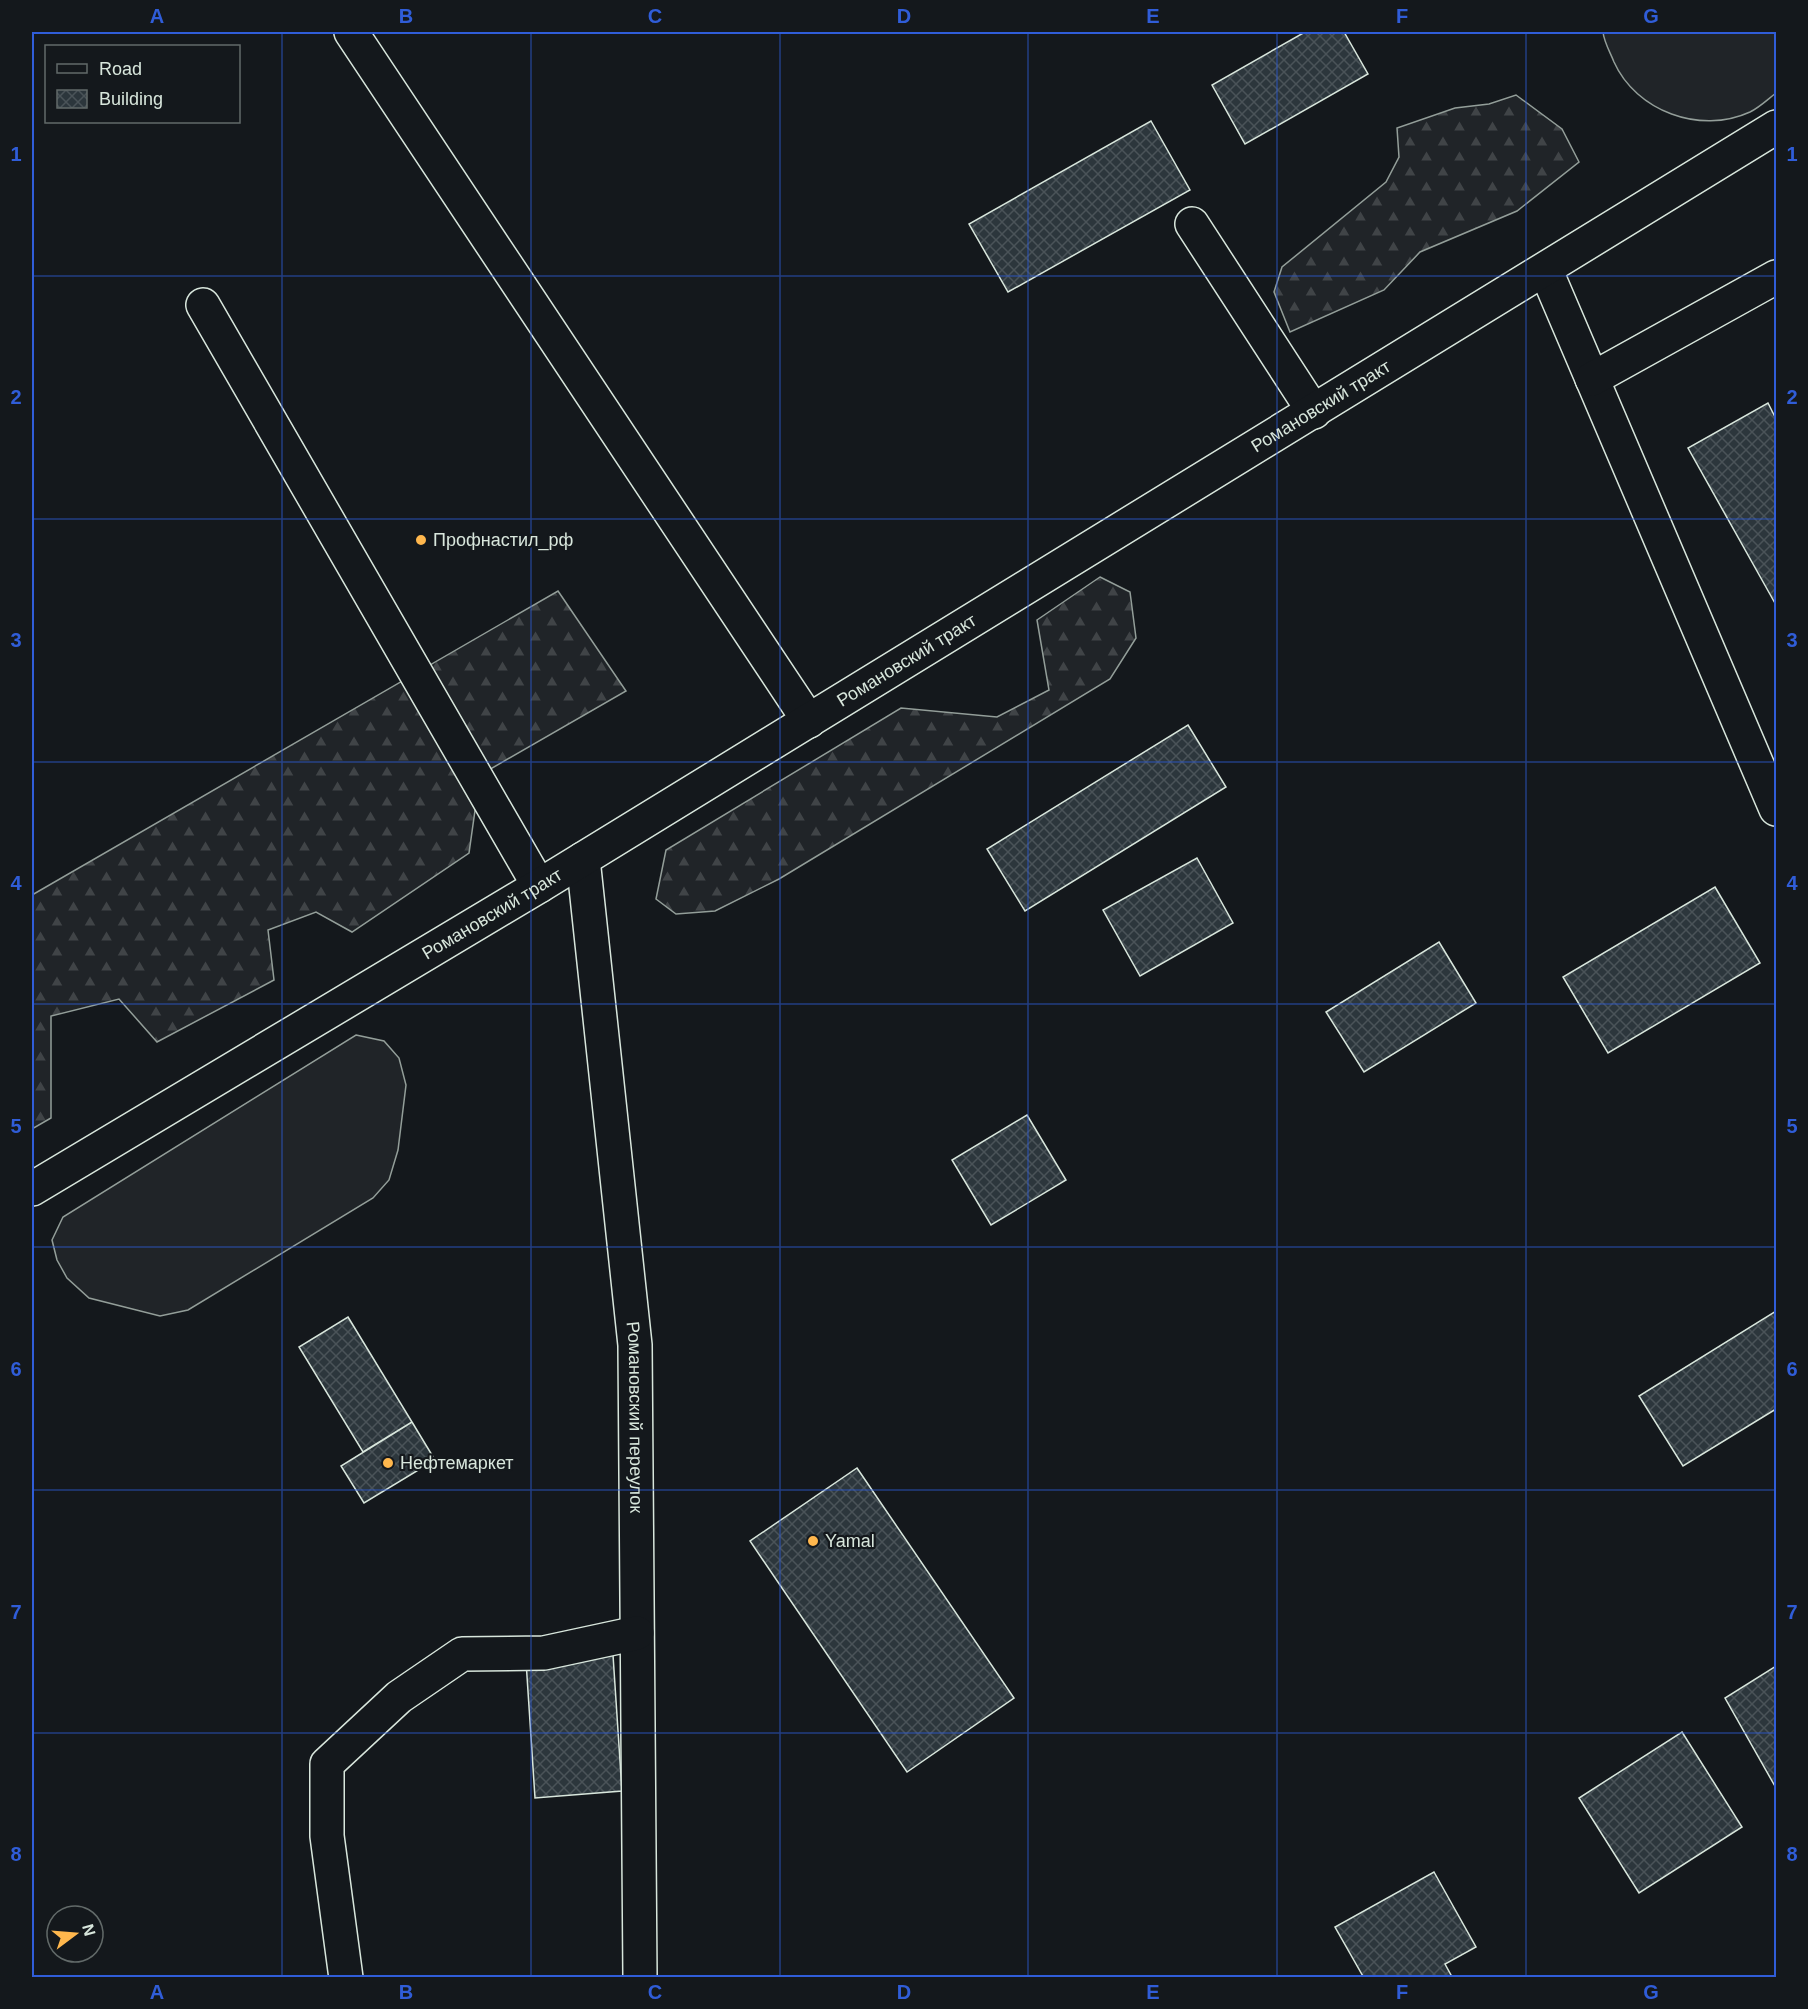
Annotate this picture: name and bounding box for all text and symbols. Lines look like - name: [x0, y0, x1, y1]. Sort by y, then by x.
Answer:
- text: A: [150, 5, 164, 27]
- text: B: [399, 5, 413, 27]
- text: C: [648, 5, 662, 27]
- text: D: [897, 5, 911, 27]
- text: E: [1146, 5, 1160, 27]
- text: F: [1396, 5, 1408, 27]
- text: G: [1643, 5, 1659, 27]
- legend: [45, 45, 240, 123]
- text: Road: [99, 59, 142, 79]
- text: Building: [99, 89, 163, 109]
- text: 1: [10, 143, 22, 165]
- text: 1: [1786, 143, 1798, 165]
- street label: Романовский тракт: [1248, 356, 1394, 456]
- text: 2: [10, 386, 22, 408]
- text: 2: [1786, 386, 1798, 408]
- place label: Профнастил_рф: [433, 530, 574, 551]
- marker: Профнастил_рф: [414, 533, 428, 547]
- street label: Романовский тракт: [833, 610, 980, 711]
- text: 3: [10, 629, 22, 651]
- text: 3: [1786, 629, 1798, 651]
- street label: Романовский тракт: [418, 864, 566, 964]
- text: 4: [10, 872, 22, 894]
- text: 4: [1786, 872, 1798, 894]
- text: 5: [10, 1115, 22, 1137]
- text: 5: [1786, 1115, 1798, 1137]
- street label: Романовский переулок: [623, 1320, 646, 1513]
- text: 6: [10, 1358, 22, 1380]
- text: 6: [1786, 1358, 1798, 1380]
- place label: Нефтемаркет: [400, 1453, 514, 1473]
- marker: Нефтемаркет: [381, 1456, 395, 1470]
- place label: Yamal: [825, 1531, 875, 1551]
- marker: Yamal: [806, 1534, 820, 1548]
- text: 7: [10, 1601, 22, 1623]
- text: 7: [1786, 1601, 1798, 1623]
- text: 8: [10, 1843, 22, 1865]
- text: 8: [1786, 1843, 1798, 1865]
- north arrow: [45, 1904, 105, 1964]
- text: N: [79, 1922, 99, 1938]
- text: A: [150, 1981, 164, 2003]
- text: B: [399, 1981, 413, 2003]
- text: C: [648, 1981, 662, 2003]
- text: D: [897, 1981, 911, 2003]
- text: E: [1146, 1981, 1160, 2003]
- text: F: [1396, 1981, 1408, 2003]
- text: G: [1643, 1981, 1659, 2003]

